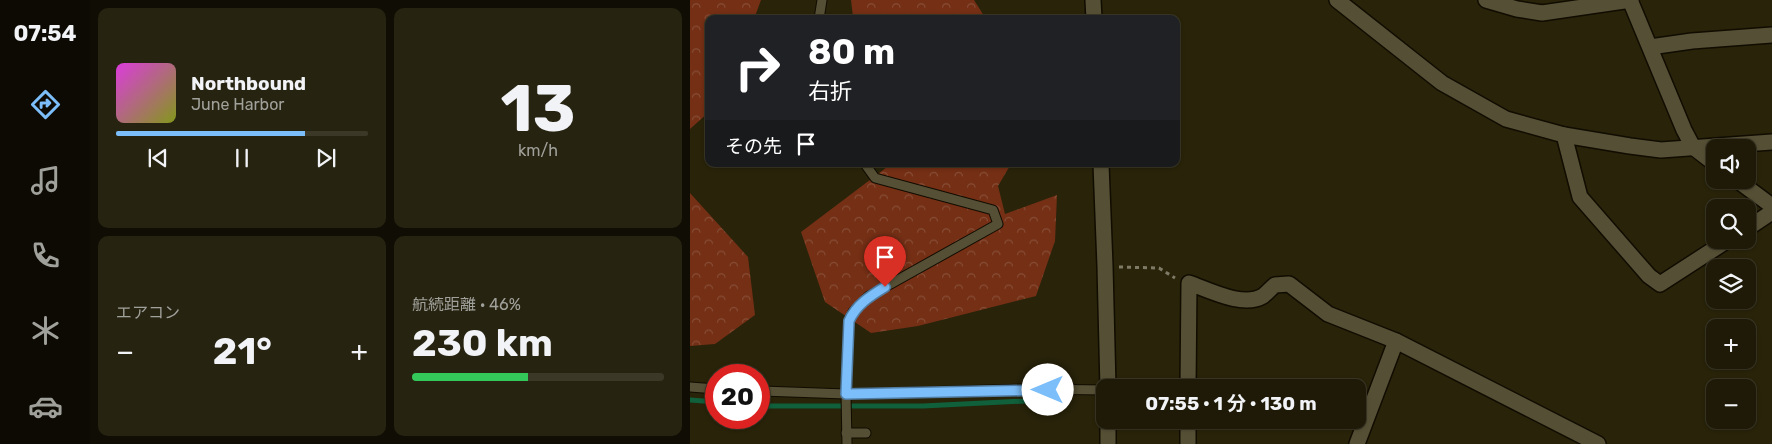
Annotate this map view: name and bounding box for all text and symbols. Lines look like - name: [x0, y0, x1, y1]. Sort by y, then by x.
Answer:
- text: 07:54: [13, 20, 77, 47]
- text: 80 m: [808, 31, 895, 73]
- icon: right: [725, 35, 790, 100]
- text: 13: [500, 70, 576, 147]
- text: Northbound: [191, 72, 306, 95]
- text: 右折: [808, 78, 852, 105]
- icon: directions: [28, 87, 63, 122]
- text: June Harbor: [191, 95, 284, 114]
- icon: arrive: [792, 130, 820, 158]
- text: その先: [725, 135, 782, 158]
- map controls: [1706, 139, 1756, 429]
- button: sound: [1706, 139, 1756, 189]
- text: km/h: [518, 141, 558, 160]
- icon: previous: [144, 144, 172, 172]
- icon: pause: [228, 144, 256, 172]
- icon: next: [312, 144, 340, 172]
- icon: music: [28, 163, 63, 198]
- button: search: [1706, 199, 1756, 249]
- pin: [864, 236, 906, 287]
- icon: phone: [28, 238, 63, 273]
- icon: arrive: [871, 243, 899, 271]
- button: layers: [1706, 259, 1756, 309]
- text: 航続距離 · 46%: [412, 295, 521, 314]
- text: エアコン: [116, 303, 180, 322]
- icon: climate: [28, 313, 63, 348]
- button: +: [1706, 319, 1756, 369]
- text: 230 km: [412, 320, 553, 366]
- text: 21°: [213, 328, 272, 374]
- text: −: [116, 335, 134, 368]
- text: +: [351, 335, 368, 368]
- position arrow: [1021, 363, 1073, 415]
- speed limit sign: 20: [705, 364, 770, 429]
- button: −: [1706, 379, 1756, 429]
- icon: car: [28, 389, 63, 424]
- text: 07:55 · 1 分 · 130 m: [1145, 392, 1317, 415]

